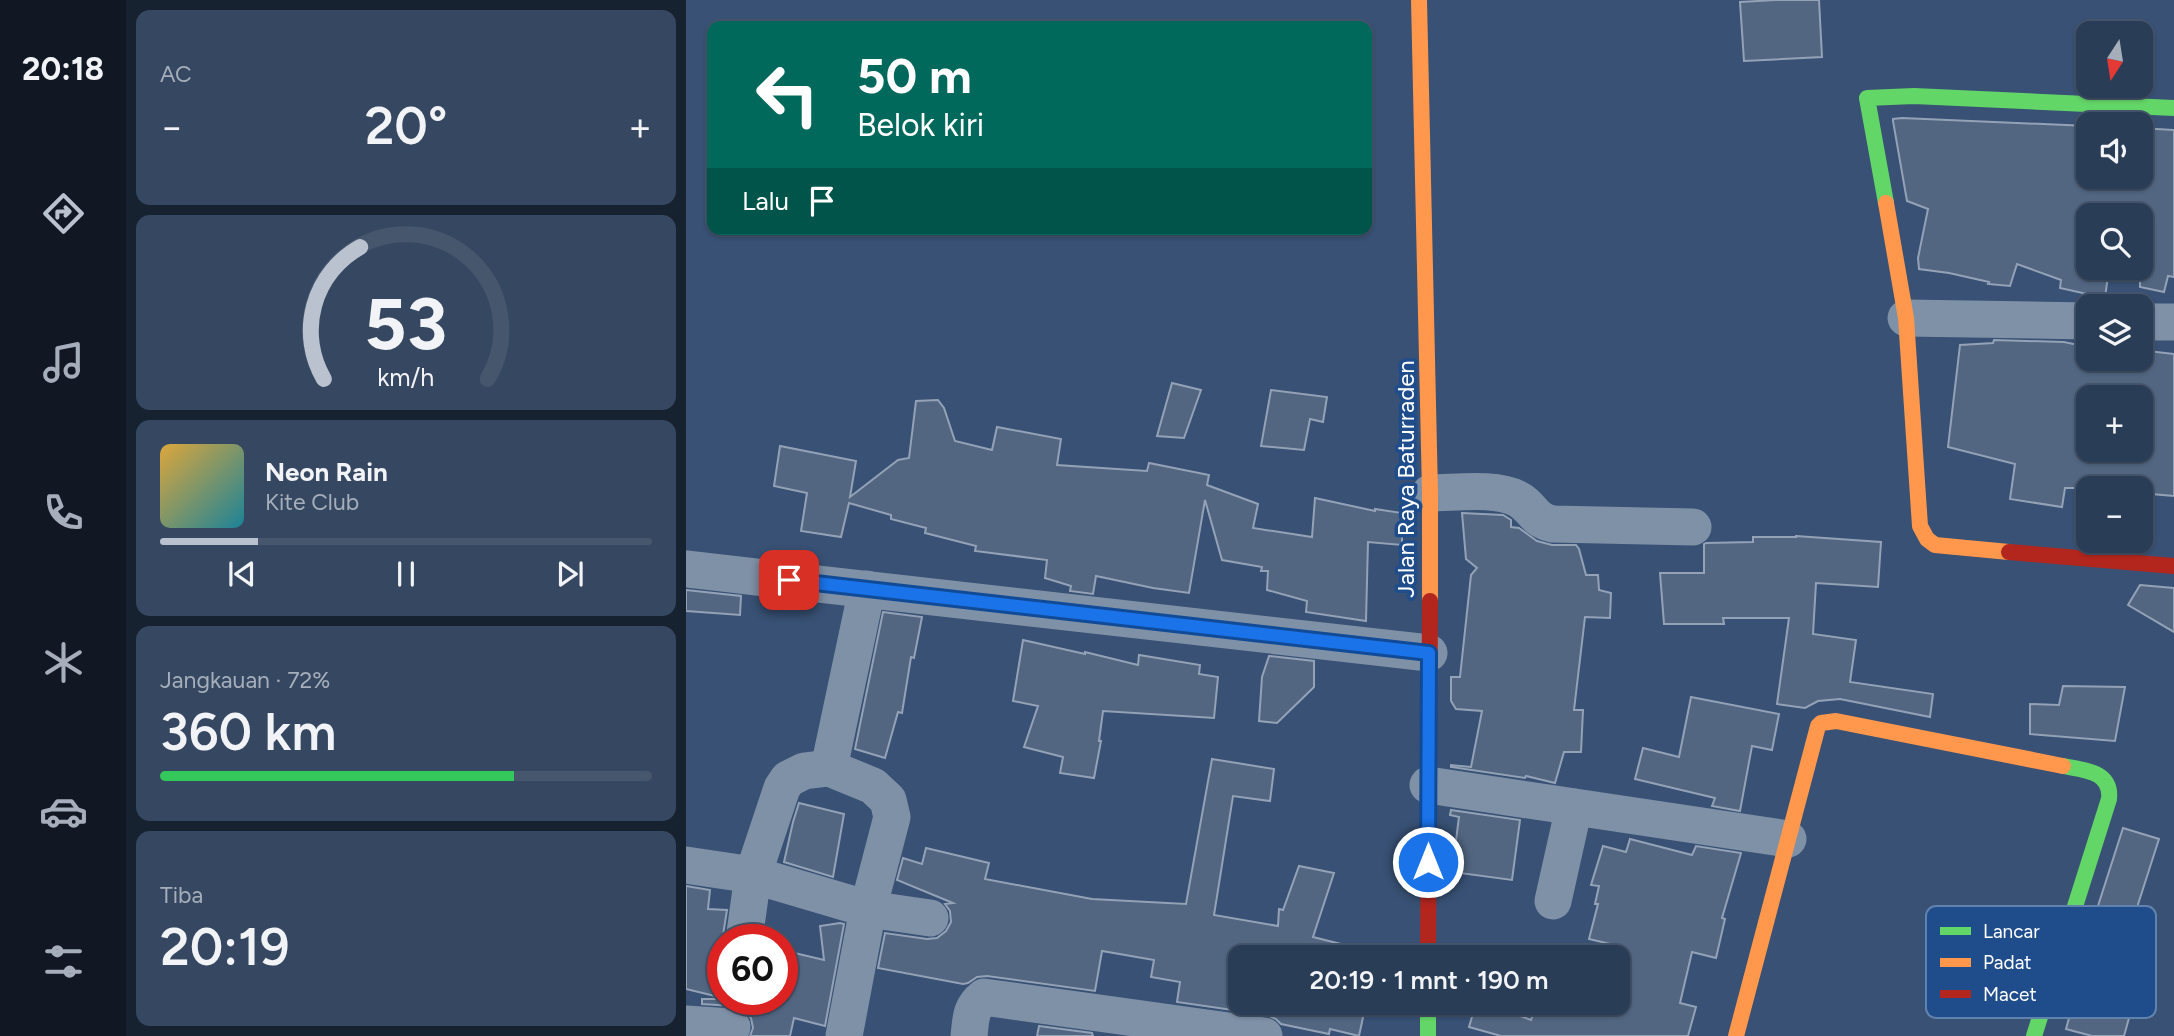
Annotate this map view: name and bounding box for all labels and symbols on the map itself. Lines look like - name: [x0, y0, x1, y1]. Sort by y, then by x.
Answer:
- north arrow: [2076, 21, 2152, 98]
- street label: Jalan Raya Baturraden: [1391, 360, 1420, 598]
- pin: [759, 550, 819, 610]
- position arrow: [1391, 825, 1465, 899]
- legend: [1926, 906, 2156, 1018]
- text: Lancar: [1983, 920, 2040, 943]
- speed limit sign: 60: [707, 924, 798, 1015]
- text: Padat: [1983, 951, 2032, 974]
- text: Macet: [1983, 983, 2037, 1006]

